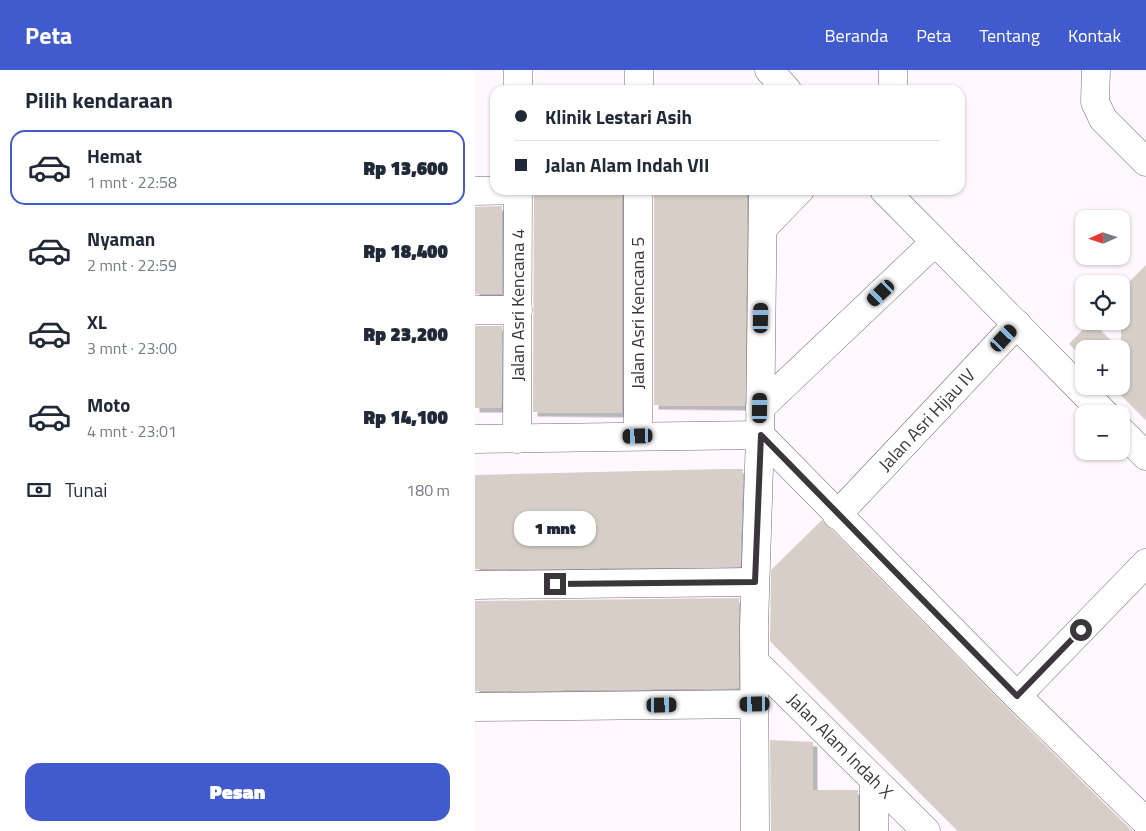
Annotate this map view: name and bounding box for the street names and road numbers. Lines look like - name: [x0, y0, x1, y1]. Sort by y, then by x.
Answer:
- street label: Jalan Asri Kencana 4: [504, 229, 531, 381]
- street label: Jalan Asri Kencana 5: [624, 237, 651, 389]
- street label: Jalan Asri Hijau IV: [872, 362, 982, 477]
- street label: Jalan Alam Indah X: [781, 687, 899, 805]

